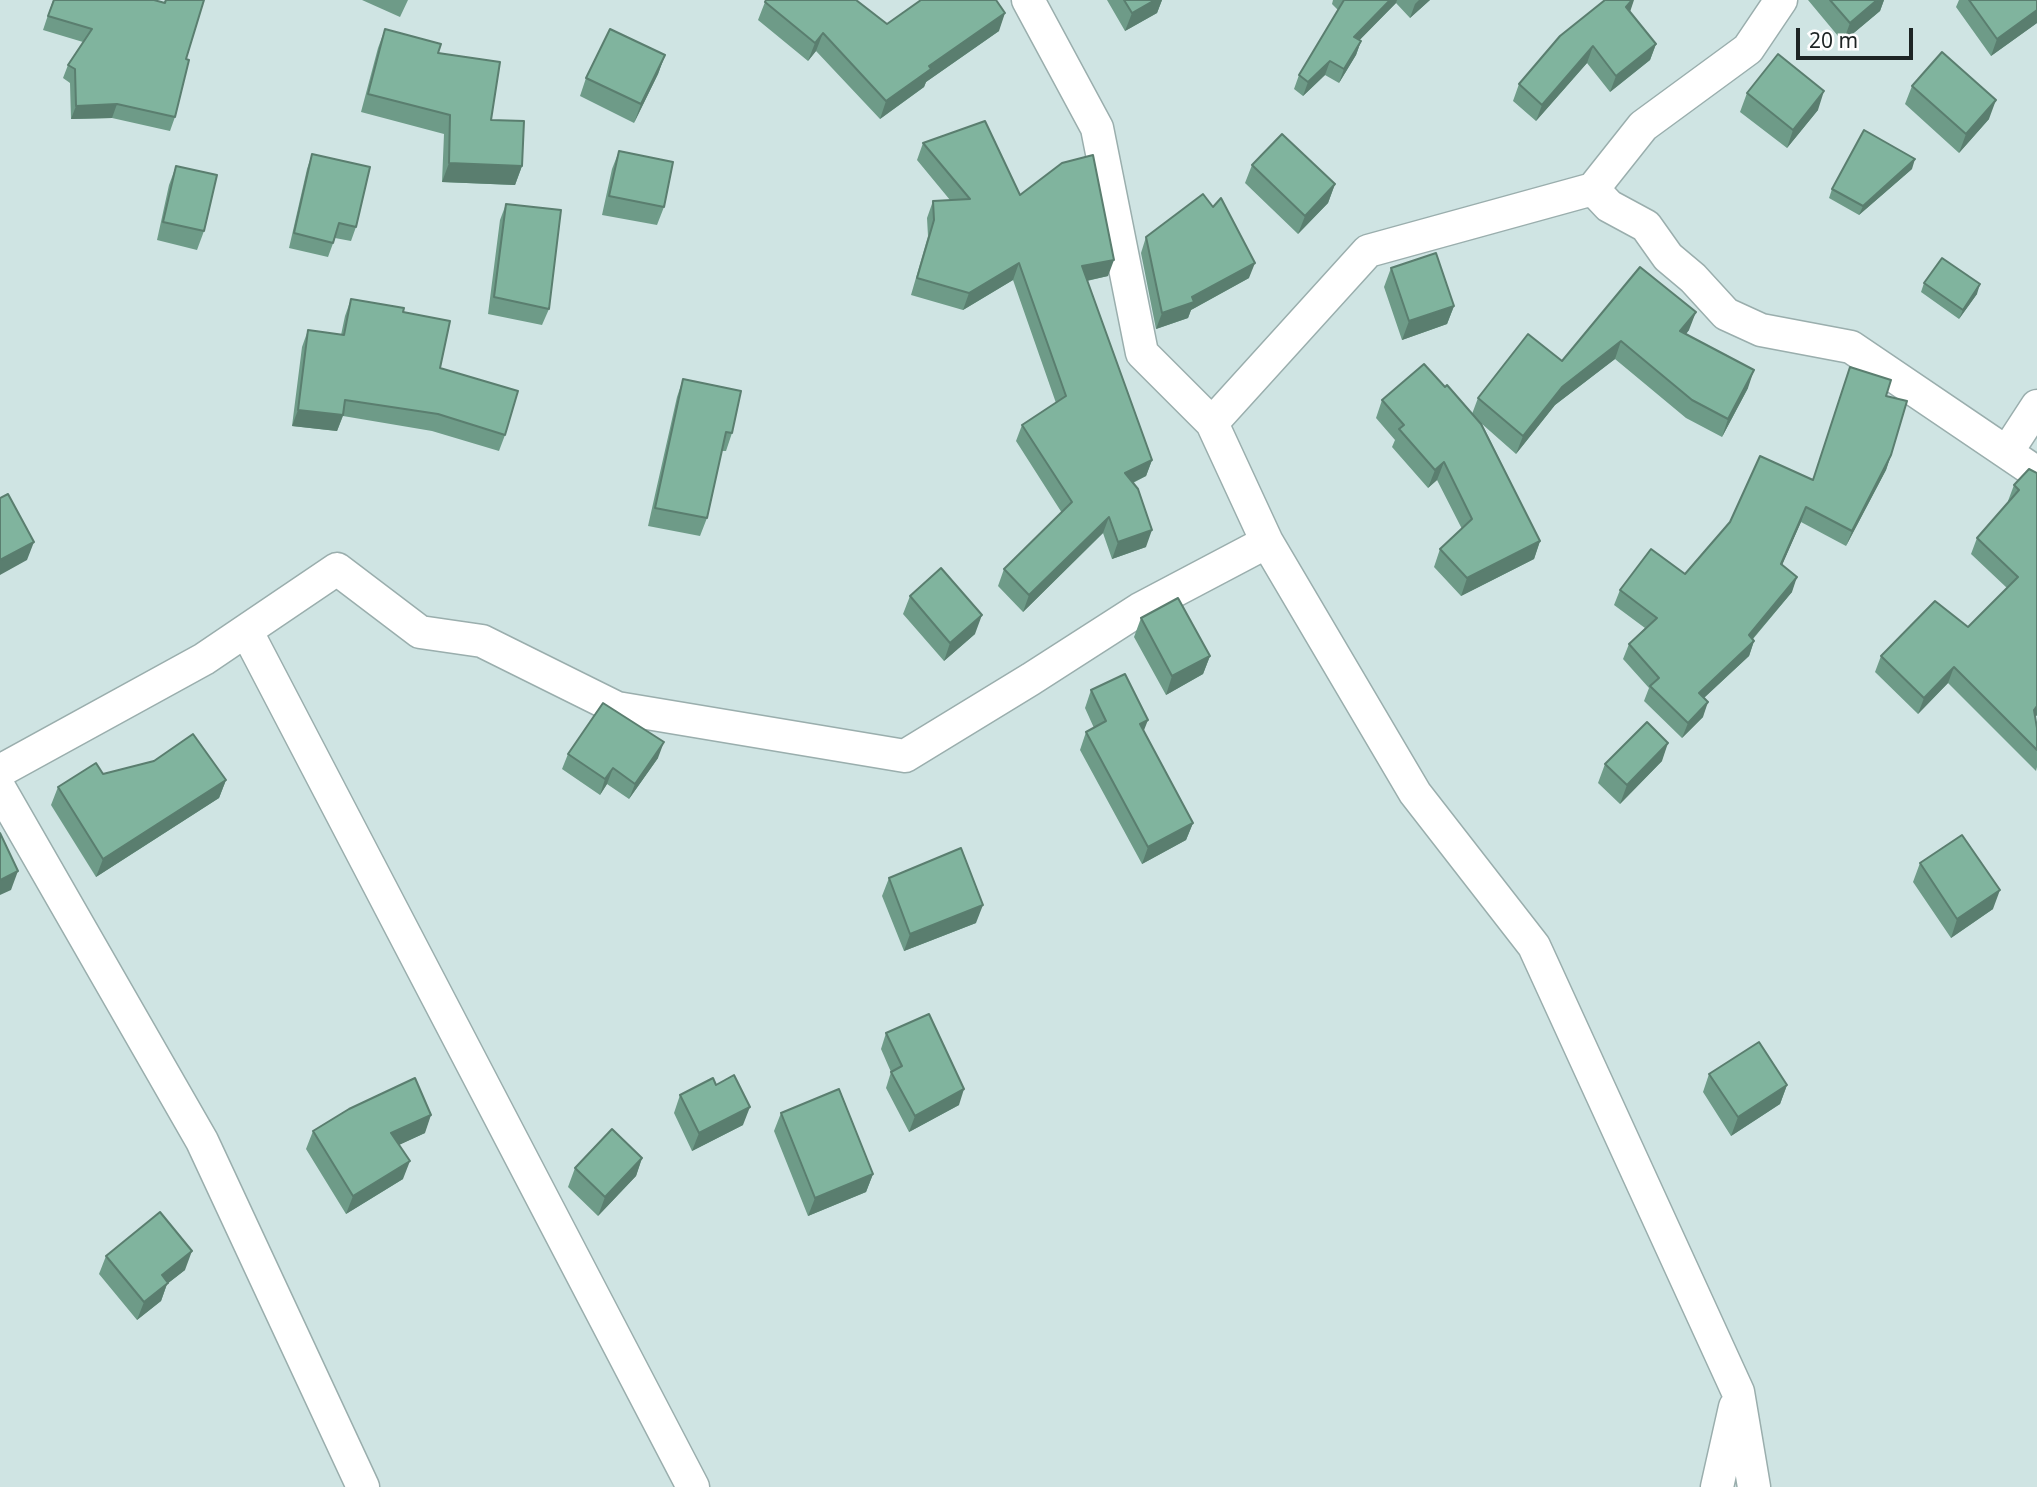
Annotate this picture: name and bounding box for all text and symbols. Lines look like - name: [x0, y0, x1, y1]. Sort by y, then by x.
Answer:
- scale bar: [1799, 14, 1916, 58]
- text: 20 m: [1809, 26, 1858, 54]

